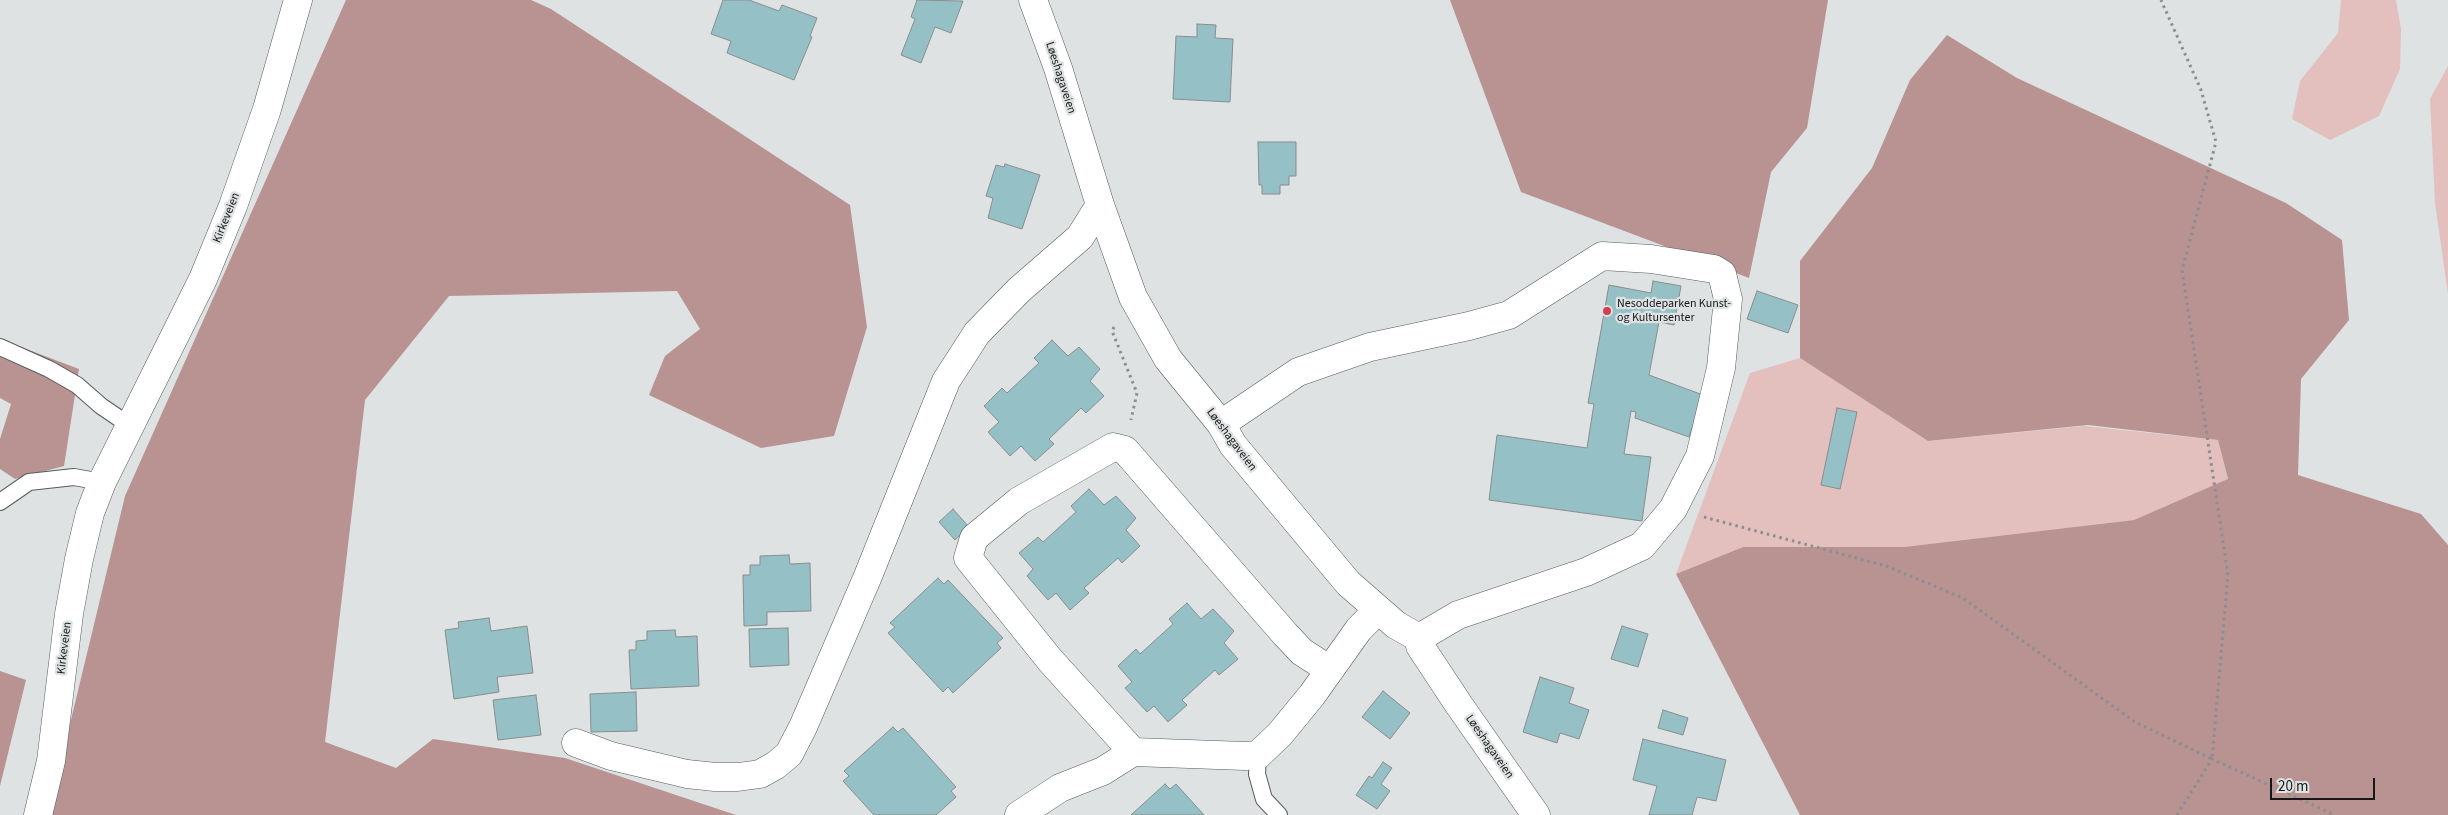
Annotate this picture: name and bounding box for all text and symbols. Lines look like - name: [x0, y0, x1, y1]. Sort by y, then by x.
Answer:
- street label: Løeshagaveien: [1042, 40, 1078, 116]
- street label: Kirkeveien: [210, 191, 244, 245]
- place label: Nesoddeparken Kunst- og Kultursenter: [1617, 297, 1731, 325]
- marker: Nesoddeparken Kunst- og Kultursenter: [1601, 305, 1613, 317]
- street label: Løeshagaveien: [1203, 406, 1259, 474]
- street label: Kirkeveien: [55, 621, 75, 675]
- street label: Løeshagaveien: [1462, 712, 1516, 782]
- scale bar: [2273, 768, 2378, 800]
- text: 20 m: [2278, 776, 2308, 797]

